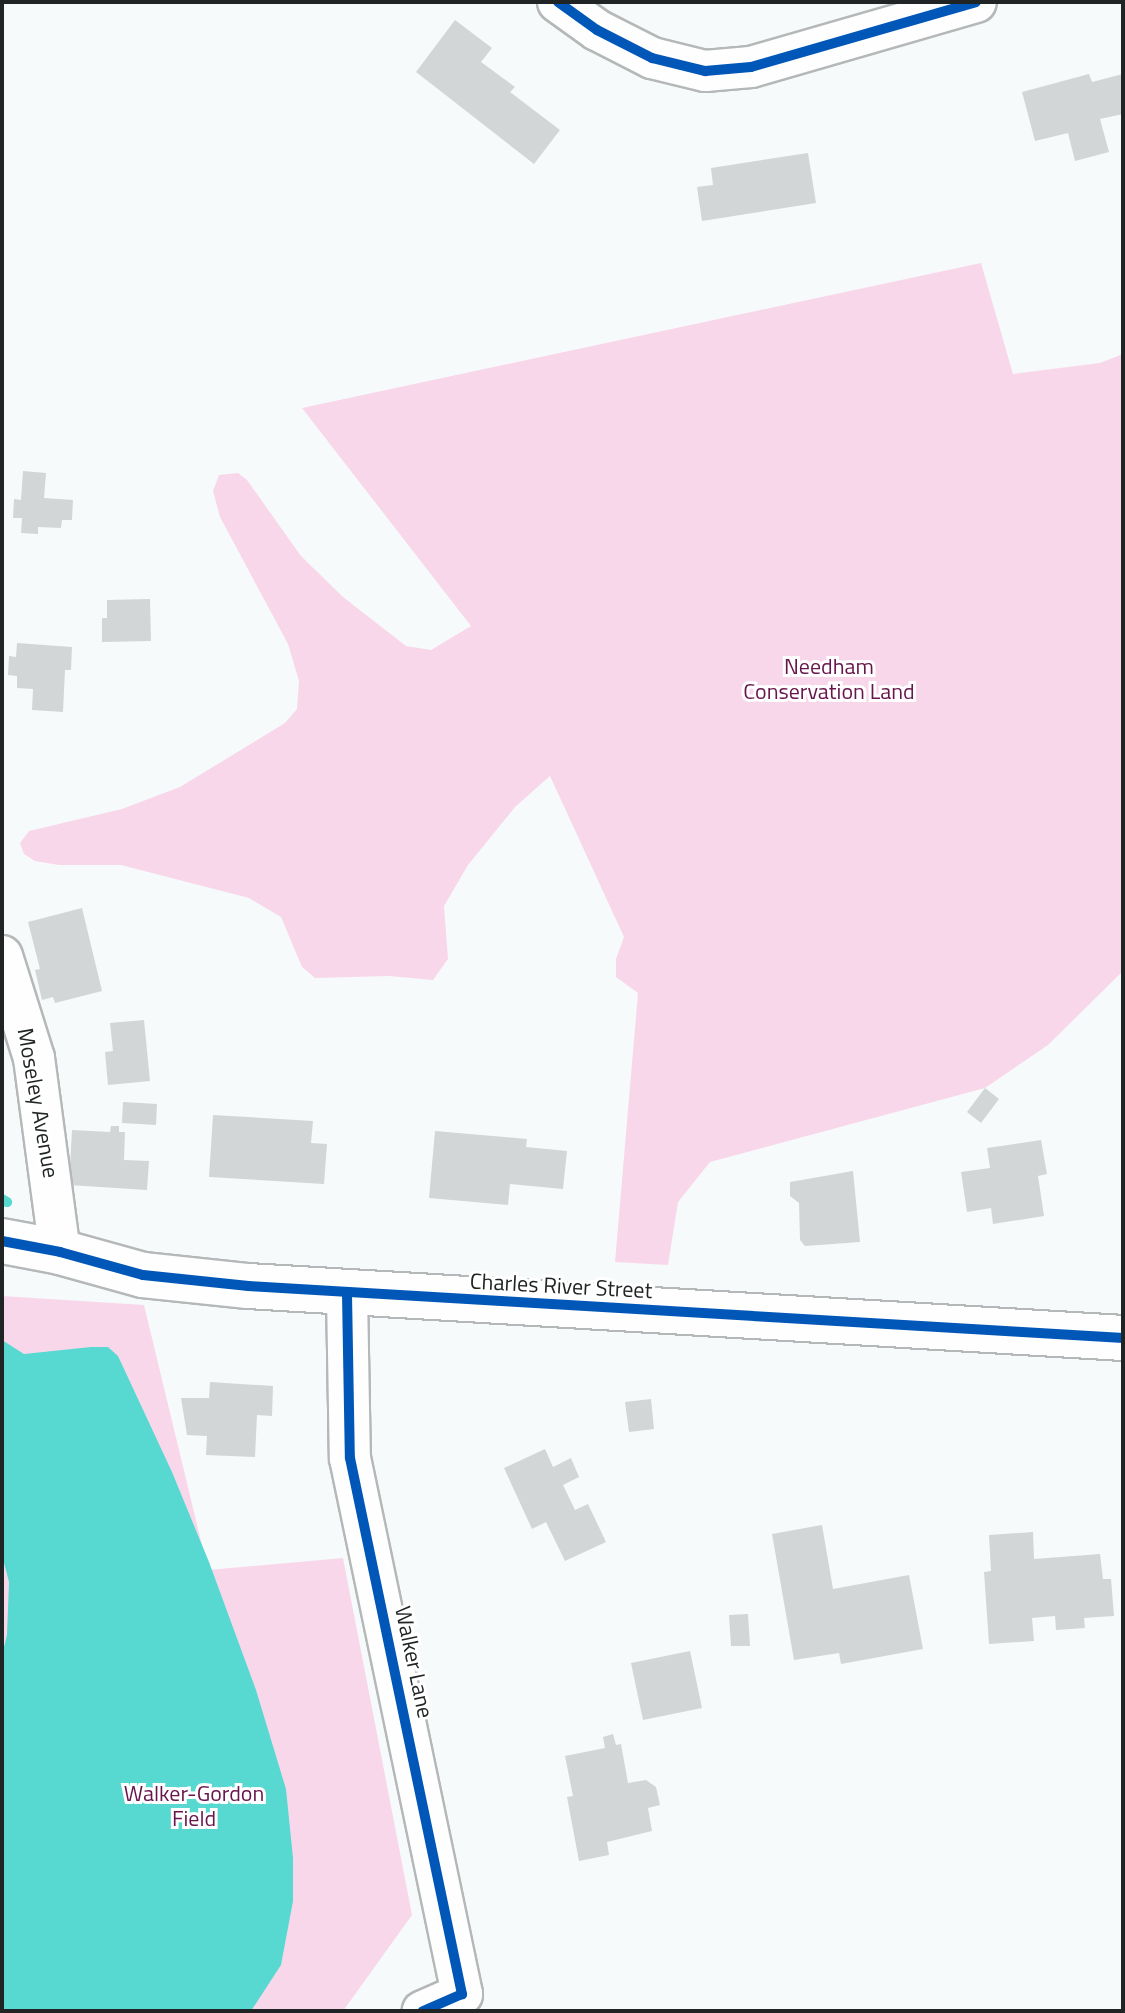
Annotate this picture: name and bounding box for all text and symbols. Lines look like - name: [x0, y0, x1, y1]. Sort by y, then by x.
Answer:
- park label: Needham Conservation Land: [743, 653, 915, 704]
- street label: Moseley Avenue: [12, 1026, 64, 1180]
- street label: Charles River Street: [469, 1268, 653, 1304]
- street label: Walker Lane: [389, 1604, 439, 1720]
- park label: Walker-Gordon Field: [124, 1780, 264, 1832]

